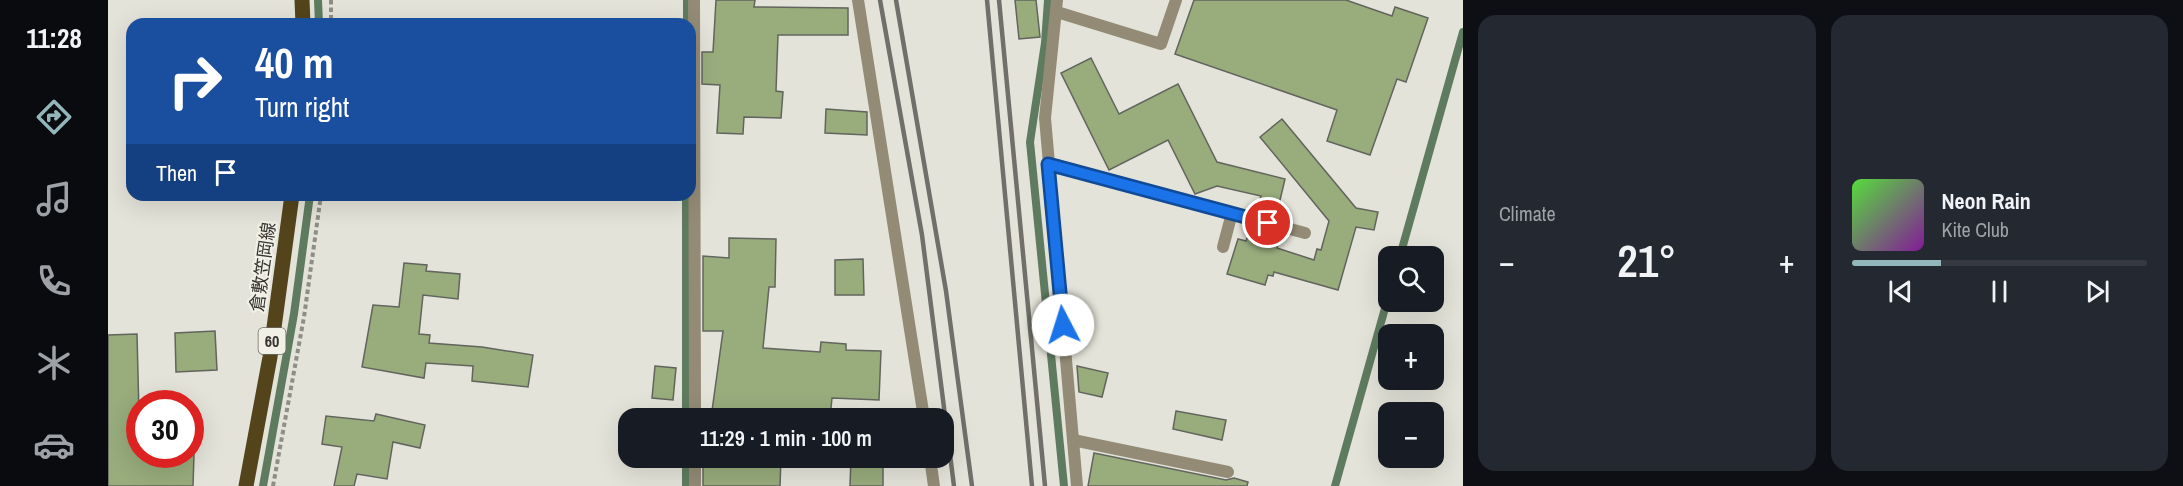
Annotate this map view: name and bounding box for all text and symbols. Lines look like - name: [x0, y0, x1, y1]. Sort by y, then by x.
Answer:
- text: 11:28: [26, 20, 82, 56]
- text: 40 m: [255, 35, 334, 91]
- icon: right: [156, 42, 234, 120]
- text: Turn right: [255, 89, 349, 125]
- icon: directions: [33, 96, 75, 138]
- icon: arrive: [209, 156, 242, 189]
- text: Then: [156, 158, 197, 188]
- icon: music: [33, 178, 75, 220]
- text: Neon Rain: [1942, 186, 2031, 216]
- pin: [1242, 197, 1293, 248]
- text: Climate: [1499, 200, 1556, 227]
- icon: arrive: [1251, 206, 1284, 239]
- text: Kite Club: [1942, 216, 2009, 243]
- street label: 倉敷笠岡線: [244, 221, 281, 313]
- text: 21°: [1617, 230, 1676, 291]
- text: −: [1499, 239, 1515, 283]
- text: +: [1779, 239, 1794, 283]
- map controls: [1378, 246, 1444, 468]
- button: search: [1378, 246, 1444, 312]
- icon: phone: [33, 260, 75, 302]
- icon: previous: [1884, 275, 1917, 308]
- icon: pause: [1983, 275, 2016, 308]
- icon: next: [2081, 275, 2114, 308]
- position arrow: [1031, 293, 1095, 357]
- button: +: [1378, 324, 1444, 390]
- road number: 60: [258, 328, 286, 354]
- icon: climate: [33, 342, 75, 384]
- speed limit sign: 30: [126, 390, 204, 468]
- button: −: [1378, 402, 1444, 468]
- text: 11:29 · 1 min · 100 m: [700, 423, 872, 453]
- icon: car: [33, 424, 75, 466]

